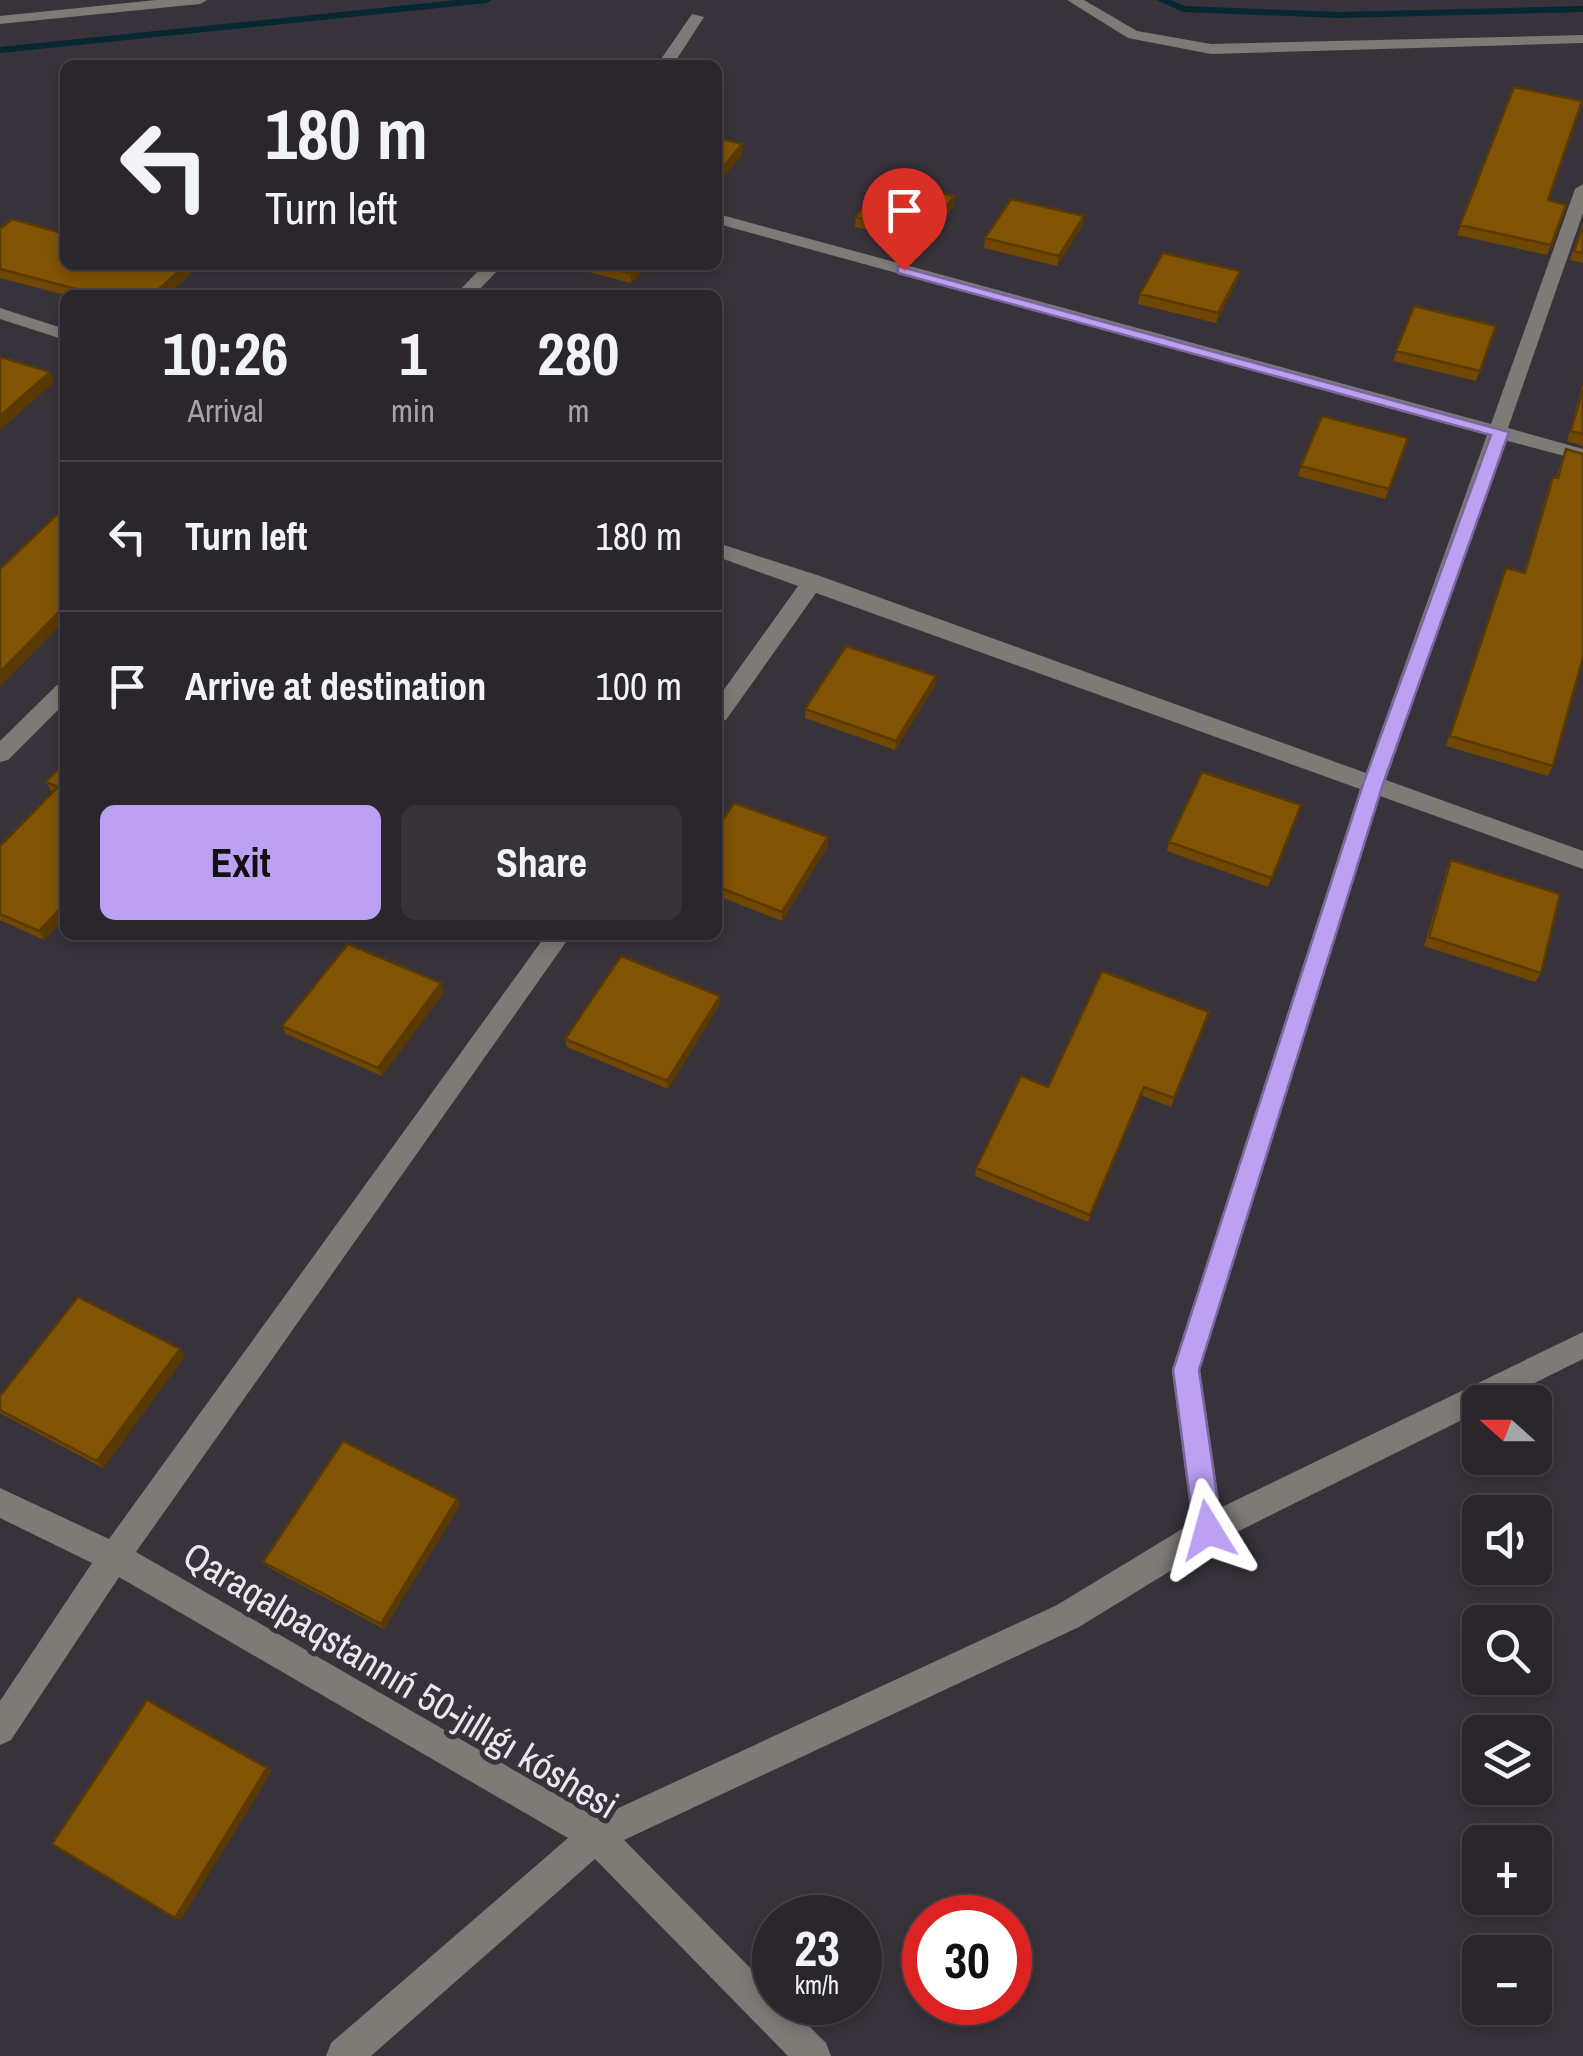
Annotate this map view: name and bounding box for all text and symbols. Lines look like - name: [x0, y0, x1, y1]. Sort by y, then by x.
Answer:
- text: 180 m: [265, 87, 428, 181]
- icon: left: [100, 100, 230, 230]
- pin: [862, 168, 947, 271]
- text: Turn left: [265, 177, 397, 238]
- icon: arrive: [877, 183, 932, 238]
- text: 10:26: [163, 313, 288, 394]
- text: 1: [399, 313, 427, 394]
- text: 280: [537, 313, 619, 394]
- text: Arrival: [188, 389, 263, 432]
- text: min: [391, 389, 435, 432]
- text: m: [567, 389, 589, 432]
- icon: left: [100, 509, 155, 564]
- text: Turn left: [185, 511, 307, 562]
- text: 180 m: [595, 511, 682, 562]
- icon: arrive: [100, 659, 155, 714]
- text: Arrive at destination: [185, 661, 486, 712]
- text: 100 m: [595, 661, 682, 712]
- button: Exit: [100, 805, 381, 920]
- button: Share: [401, 805, 682, 920]
- north arrow: [1462, 1385, 1552, 1475]
- map controls: [1462, 1385, 1552, 2025]
- position arrow: [1156, 1478, 1260, 1582]
- button: sound: [1462, 1495, 1552, 1585]
- street label: Qaraqalpaqstannıń 50-jıllıǵı kóshesi: [174, 1530, 628, 1830]
- button: search: [1462, 1605, 1552, 1695]
- button: layers: [1462, 1715, 1552, 1805]
- button: +: [1462, 1825, 1552, 1915]
- speed limit sign: 30: [902, 1895, 1032, 2025]
- text: 23: [794, 1914, 840, 1982]
- button: −: [1462, 1935, 1552, 2025]
- text: km/h: [795, 1968, 839, 2002]

